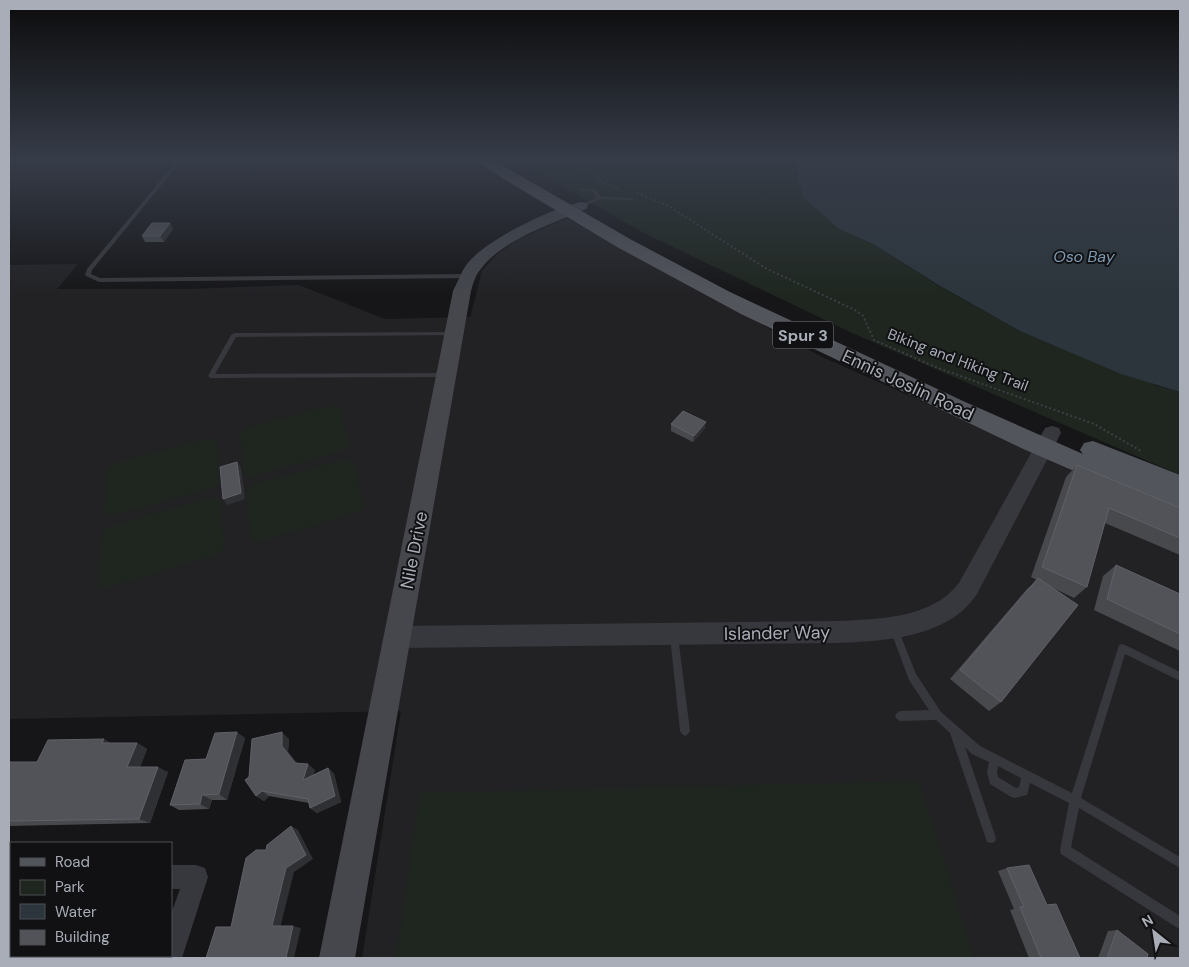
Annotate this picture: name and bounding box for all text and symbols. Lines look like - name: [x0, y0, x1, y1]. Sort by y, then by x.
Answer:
- water label: Oso Bay: [1053, 246, 1116, 267]
- road number: Spur 3: [773, 322, 833, 348]
- street label: Biking and Hiking Trail: [885, 324, 1031, 396]
- street label: Ennis Joslin Road: [838, 344, 978, 426]
- street label: Nile Drive: [395, 509, 433, 591]
- street label: Islander Way: [724, 620, 830, 646]
- legend: [10, 842, 172, 957]
- text: Road: [55, 852, 90, 872]
- text: Park: [55, 877, 85, 897]
- text: Water: [55, 902, 97, 922]
- north arrow: [1129, 907, 1179, 957]
- text: N: [1139, 910, 1156, 931]
- text: Building: [55, 927, 110, 947]

